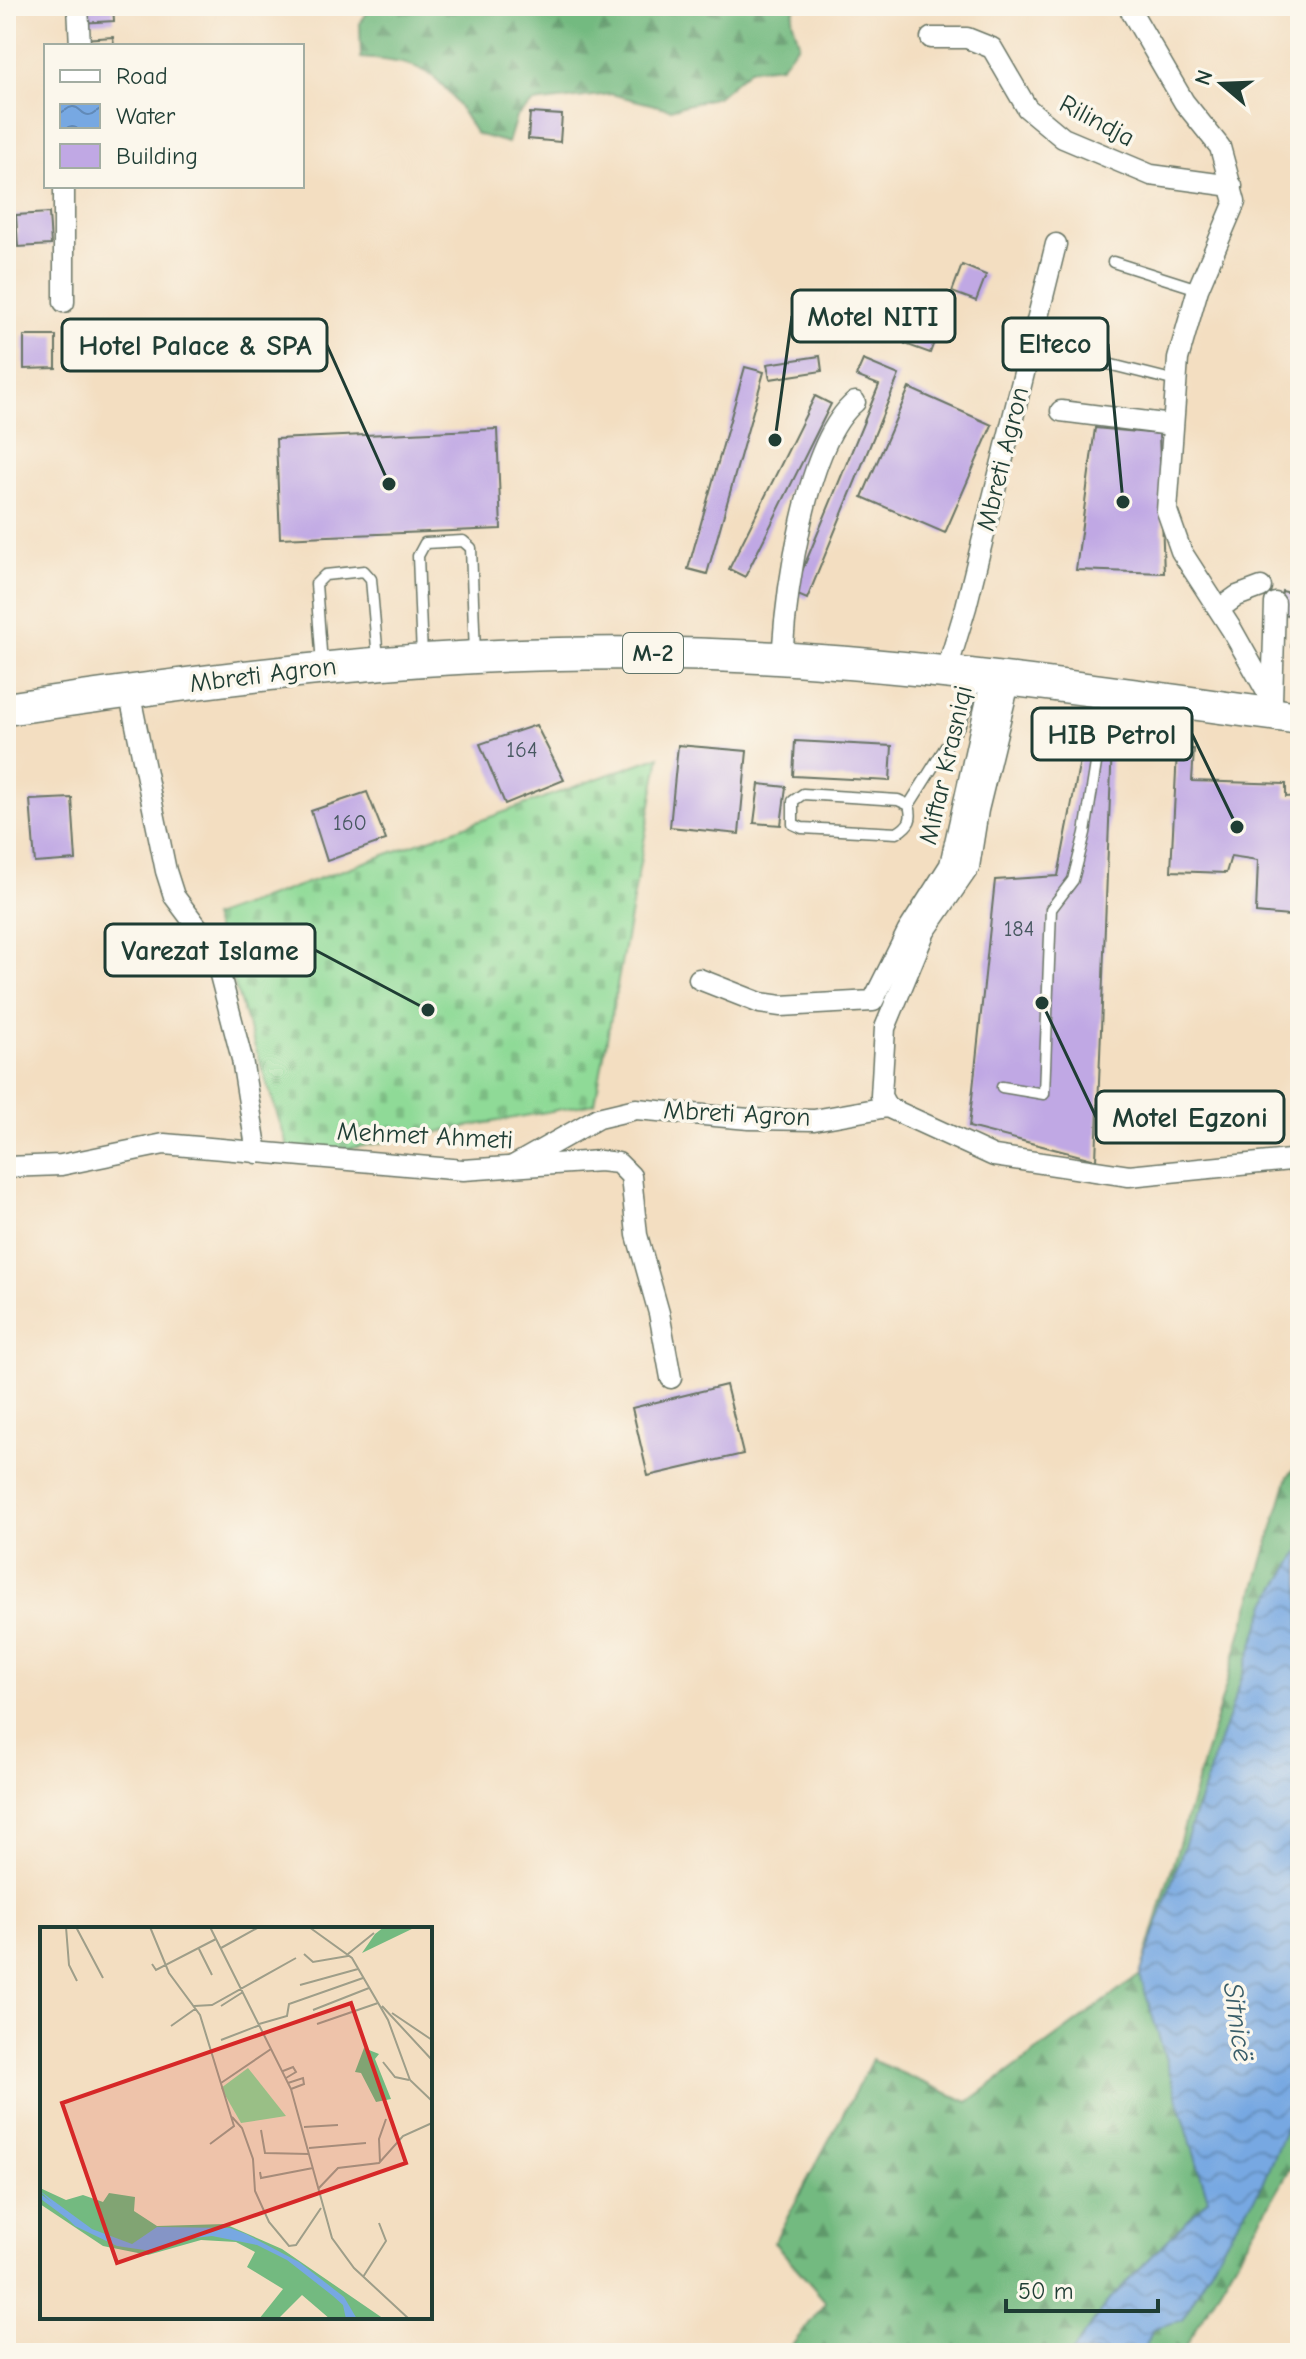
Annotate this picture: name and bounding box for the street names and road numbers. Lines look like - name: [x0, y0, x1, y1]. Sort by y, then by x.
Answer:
- street label: Rilindja: [1054, 89, 1140, 153]
- street label: Mbreti Agron: [971, 384, 1035, 534]
- road number: M-2: [623, 633, 683, 673]
- street label: Mbreti Agron: [188, 651, 338, 699]
- street label: Miftar Krasniqi: [913, 683, 979, 847]
- street label: Mbreti Agron: [663, 1095, 811, 1133]
- street label: Mehmet Ahmeti: [336, 1116, 514, 1156]

